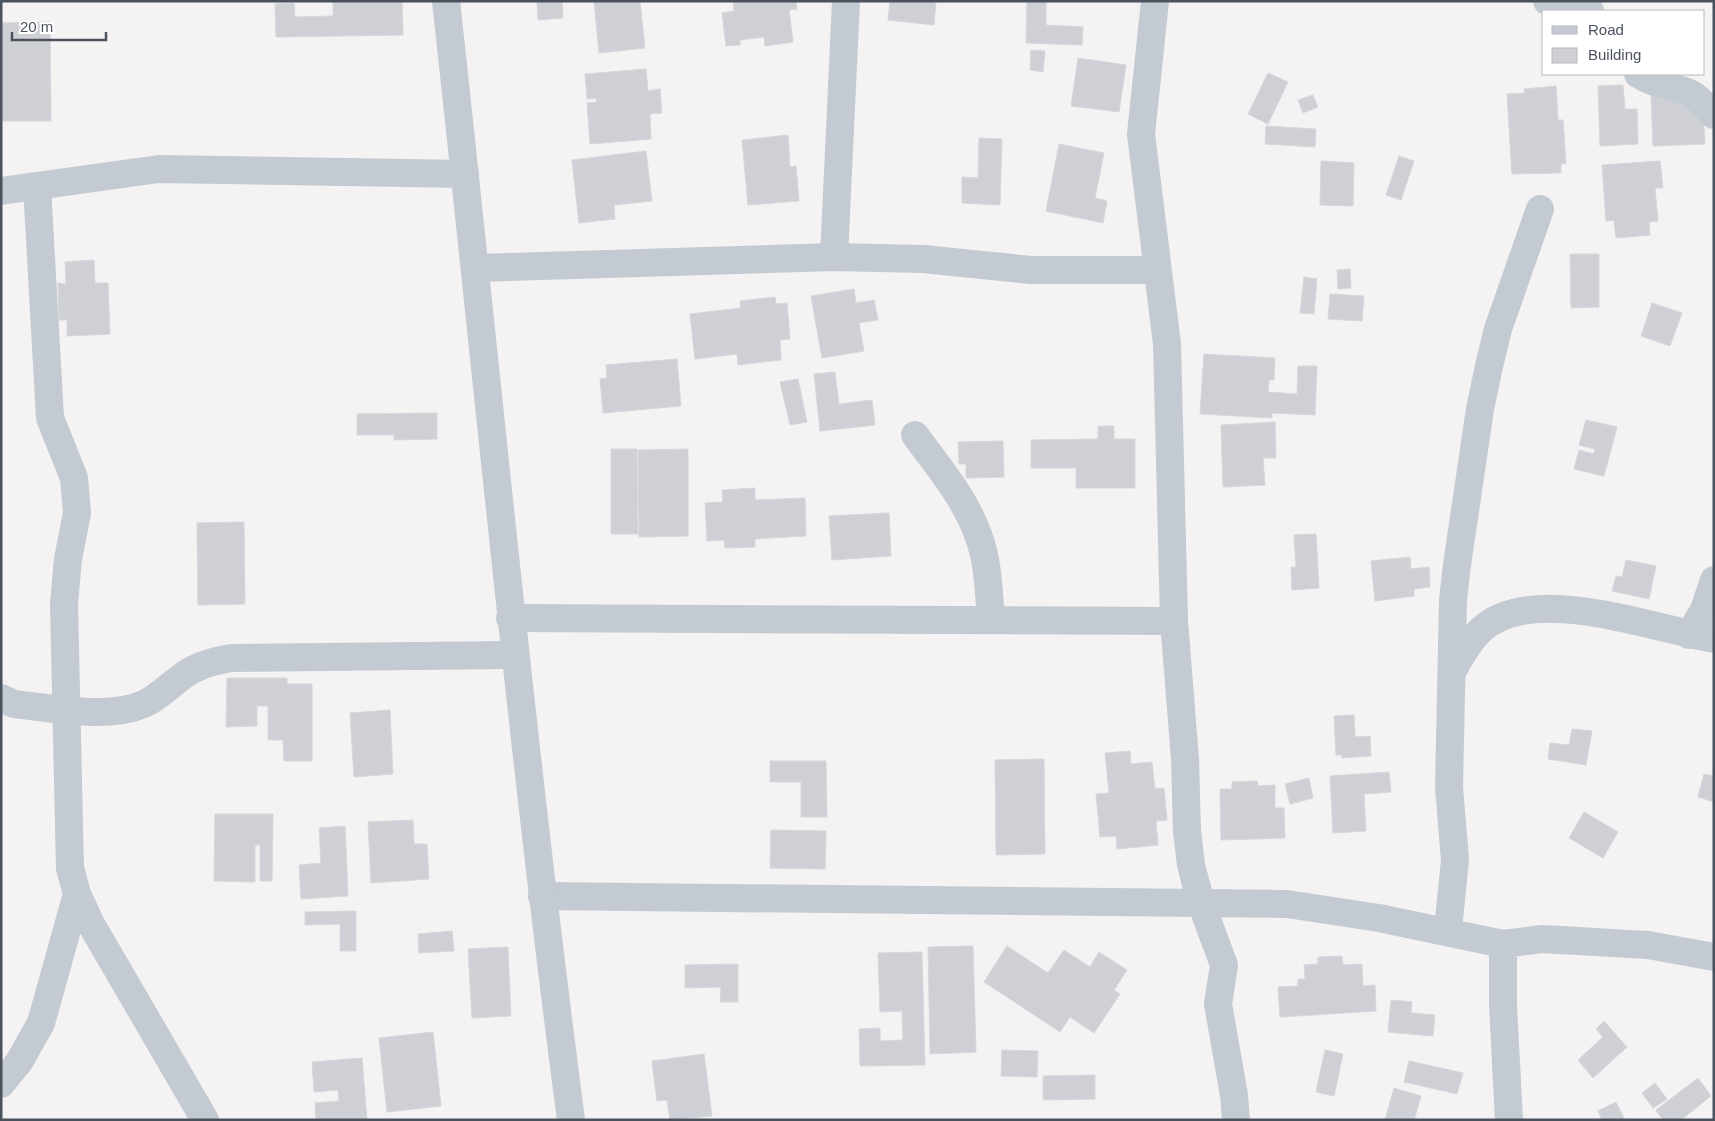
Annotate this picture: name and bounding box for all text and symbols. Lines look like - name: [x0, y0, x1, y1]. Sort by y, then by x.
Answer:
- scale bar: [12, 10, 106, 42]
- legend: [1542, 10, 1705, 75]
- text: 20 m: [20, 18, 53, 35]
- text: Road: [1588, 21, 1624, 38]
- text: Building: [1588, 46, 1641, 63]

